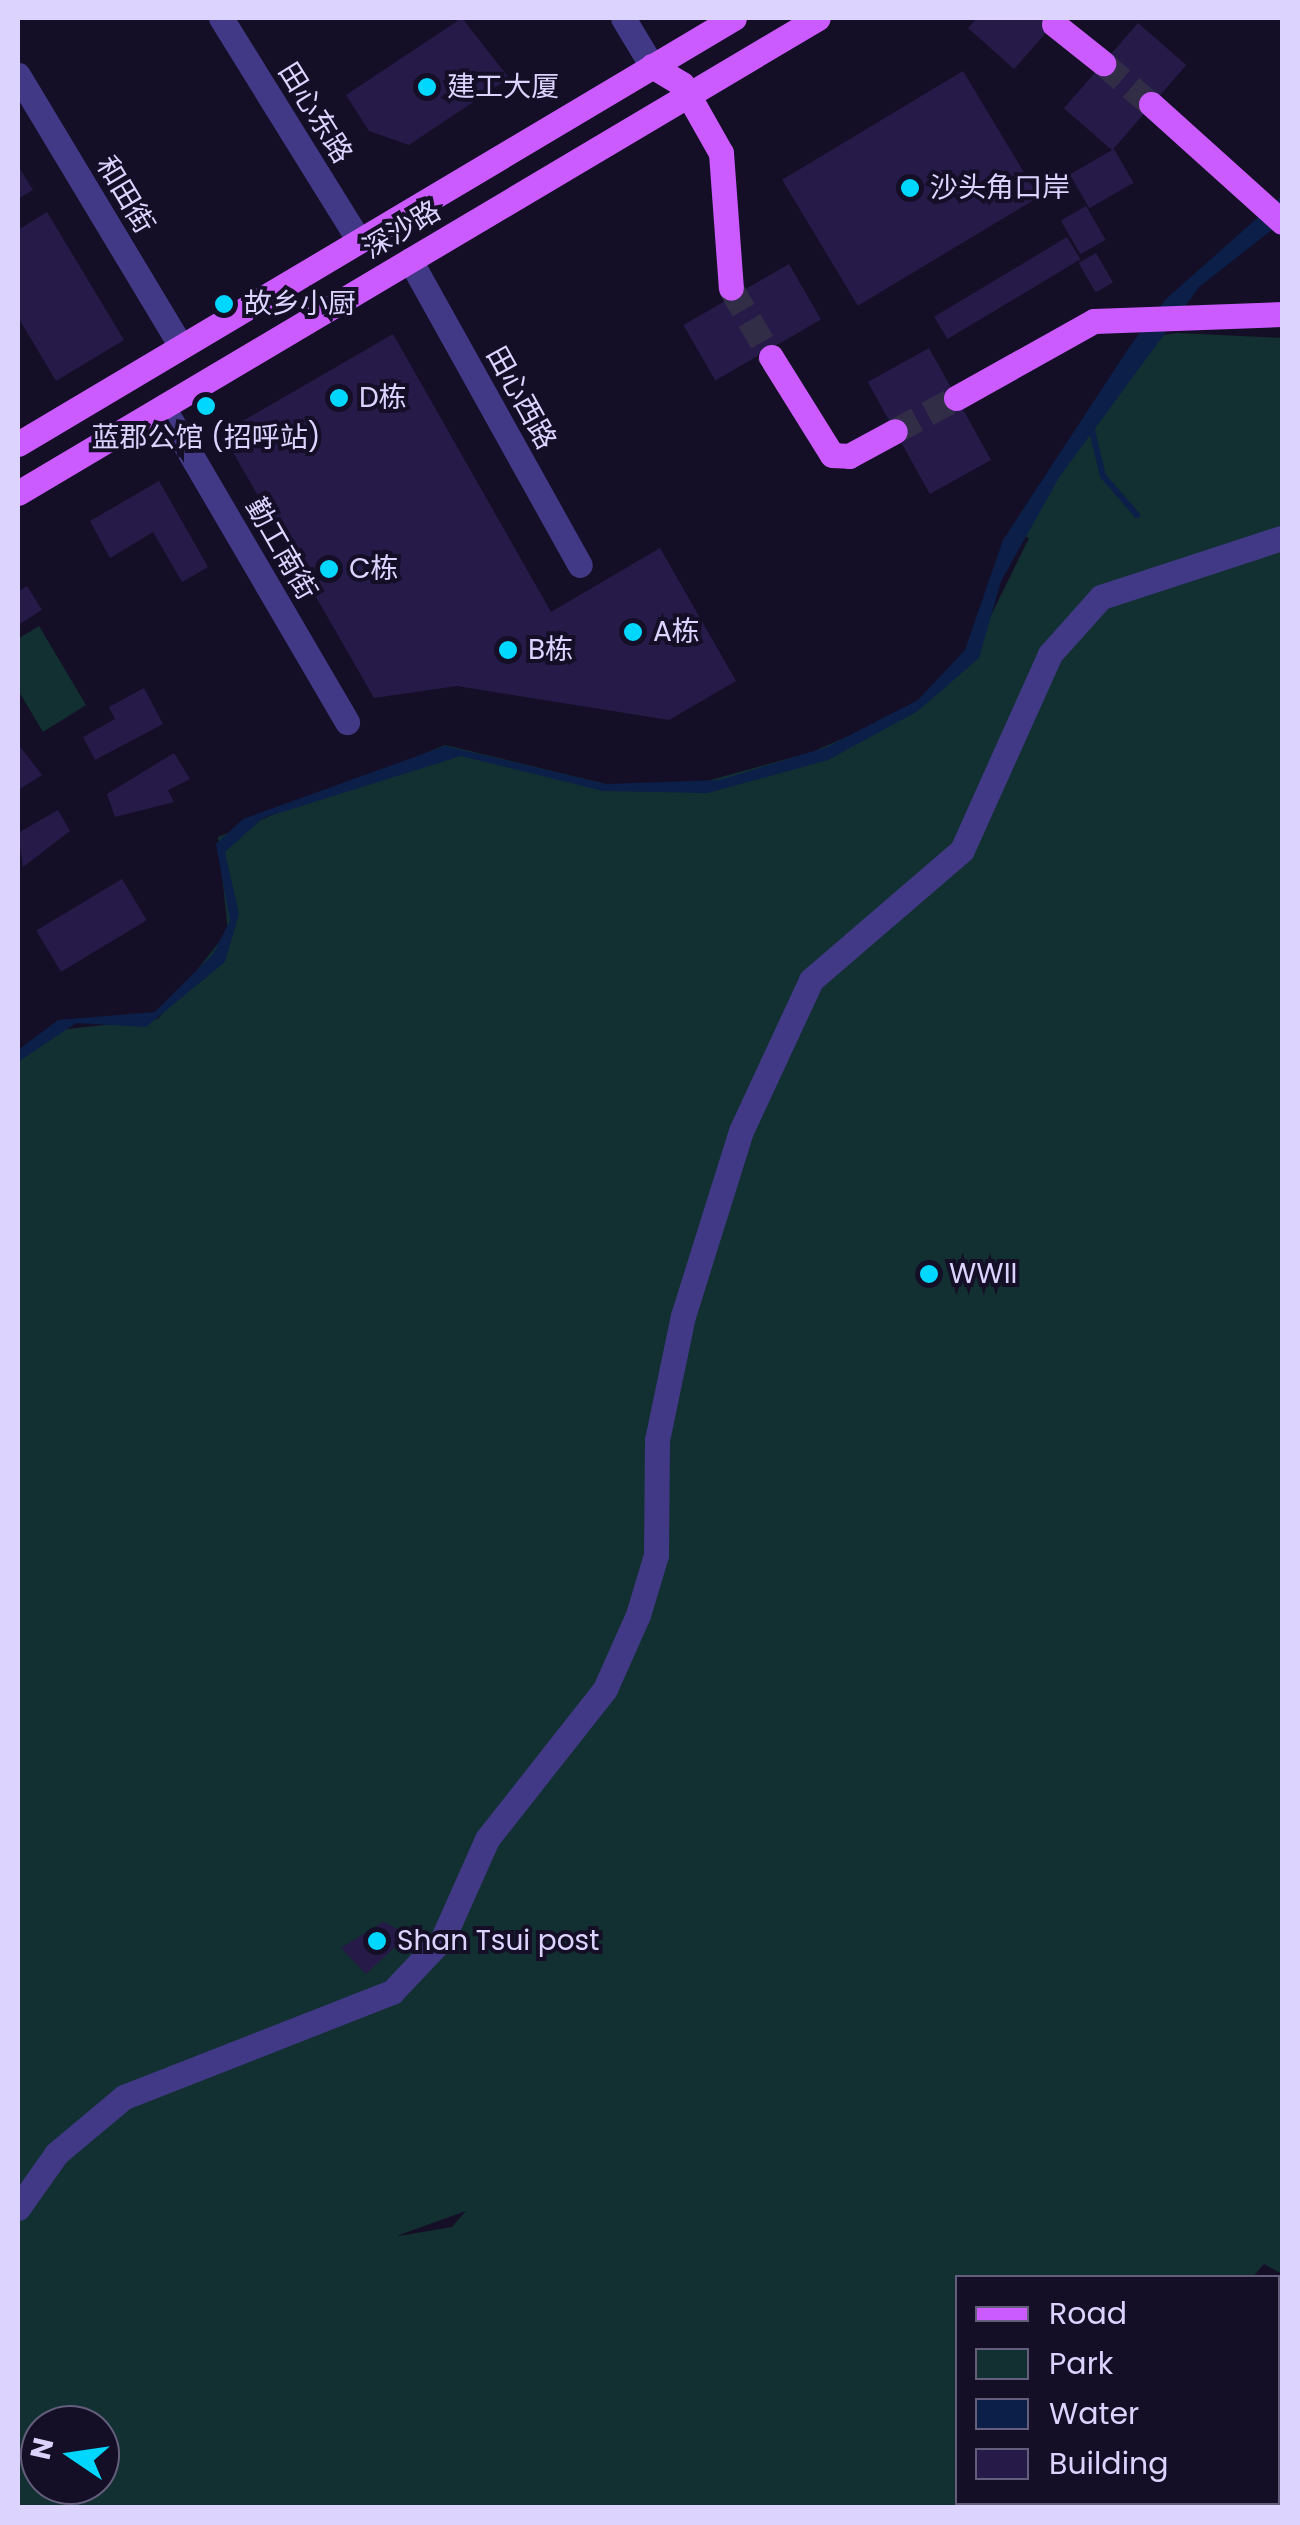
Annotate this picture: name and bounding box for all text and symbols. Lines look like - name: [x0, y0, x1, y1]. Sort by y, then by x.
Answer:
- street label: 田心东路: [271, 57, 359, 169]
- place label: 建工大厦: [447, 70, 559, 104]
- marker: 建工大厦: [416, 76, 438, 98]
- street label: 和田街: [89, 150, 161, 240]
- place label: 沙头角口岸: [930, 171, 1070, 205]
- marker: 沙头角口岸: [899, 177, 921, 199]
- street label: 深沙路: [357, 194, 447, 266]
- place label: 故乡小厨: [244, 287, 356, 321]
- marker: 故乡小厨: [213, 293, 235, 315]
- street label: 田心西路: [479, 341, 563, 455]
- place label: D栋: [359, 381, 407, 415]
- marker: D栋: [328, 387, 350, 409]
- marker: 蓝郡公馆 (招呼站): [195, 395, 217, 417]
- place label: 蓝郡公馆 (招呼站): [92, 421, 320, 455]
- street label: 勤工南街: [238, 492, 324, 606]
- place label: C栋: [349, 552, 399, 586]
- marker: C栋: [318, 558, 340, 580]
- place label: A栋: [653, 615, 700, 649]
- marker: A栋: [622, 621, 644, 643]
- place label: B栋: [528, 633, 573, 667]
- marker: B栋: [497, 639, 519, 661]
- place label: WWII: [949, 1257, 1017, 1291]
- marker: WWII: [918, 1263, 940, 1285]
- place label: Shan Tsui post: [397, 1924, 599, 1958]
- marker: Shan Tsui post: [366, 1930, 388, 1952]
- legend: [955, 2275, 1280, 2505]
- text: Road: [1049, 2292, 1127, 2335]
- text: Park: [1049, 2342, 1113, 2385]
- text: Water: [1049, 2392, 1139, 2435]
- north arrow: [20, 2405, 120, 2505]
- text: N: [21, 2434, 64, 2463]
- text: Building: [1049, 2442, 1169, 2485]

